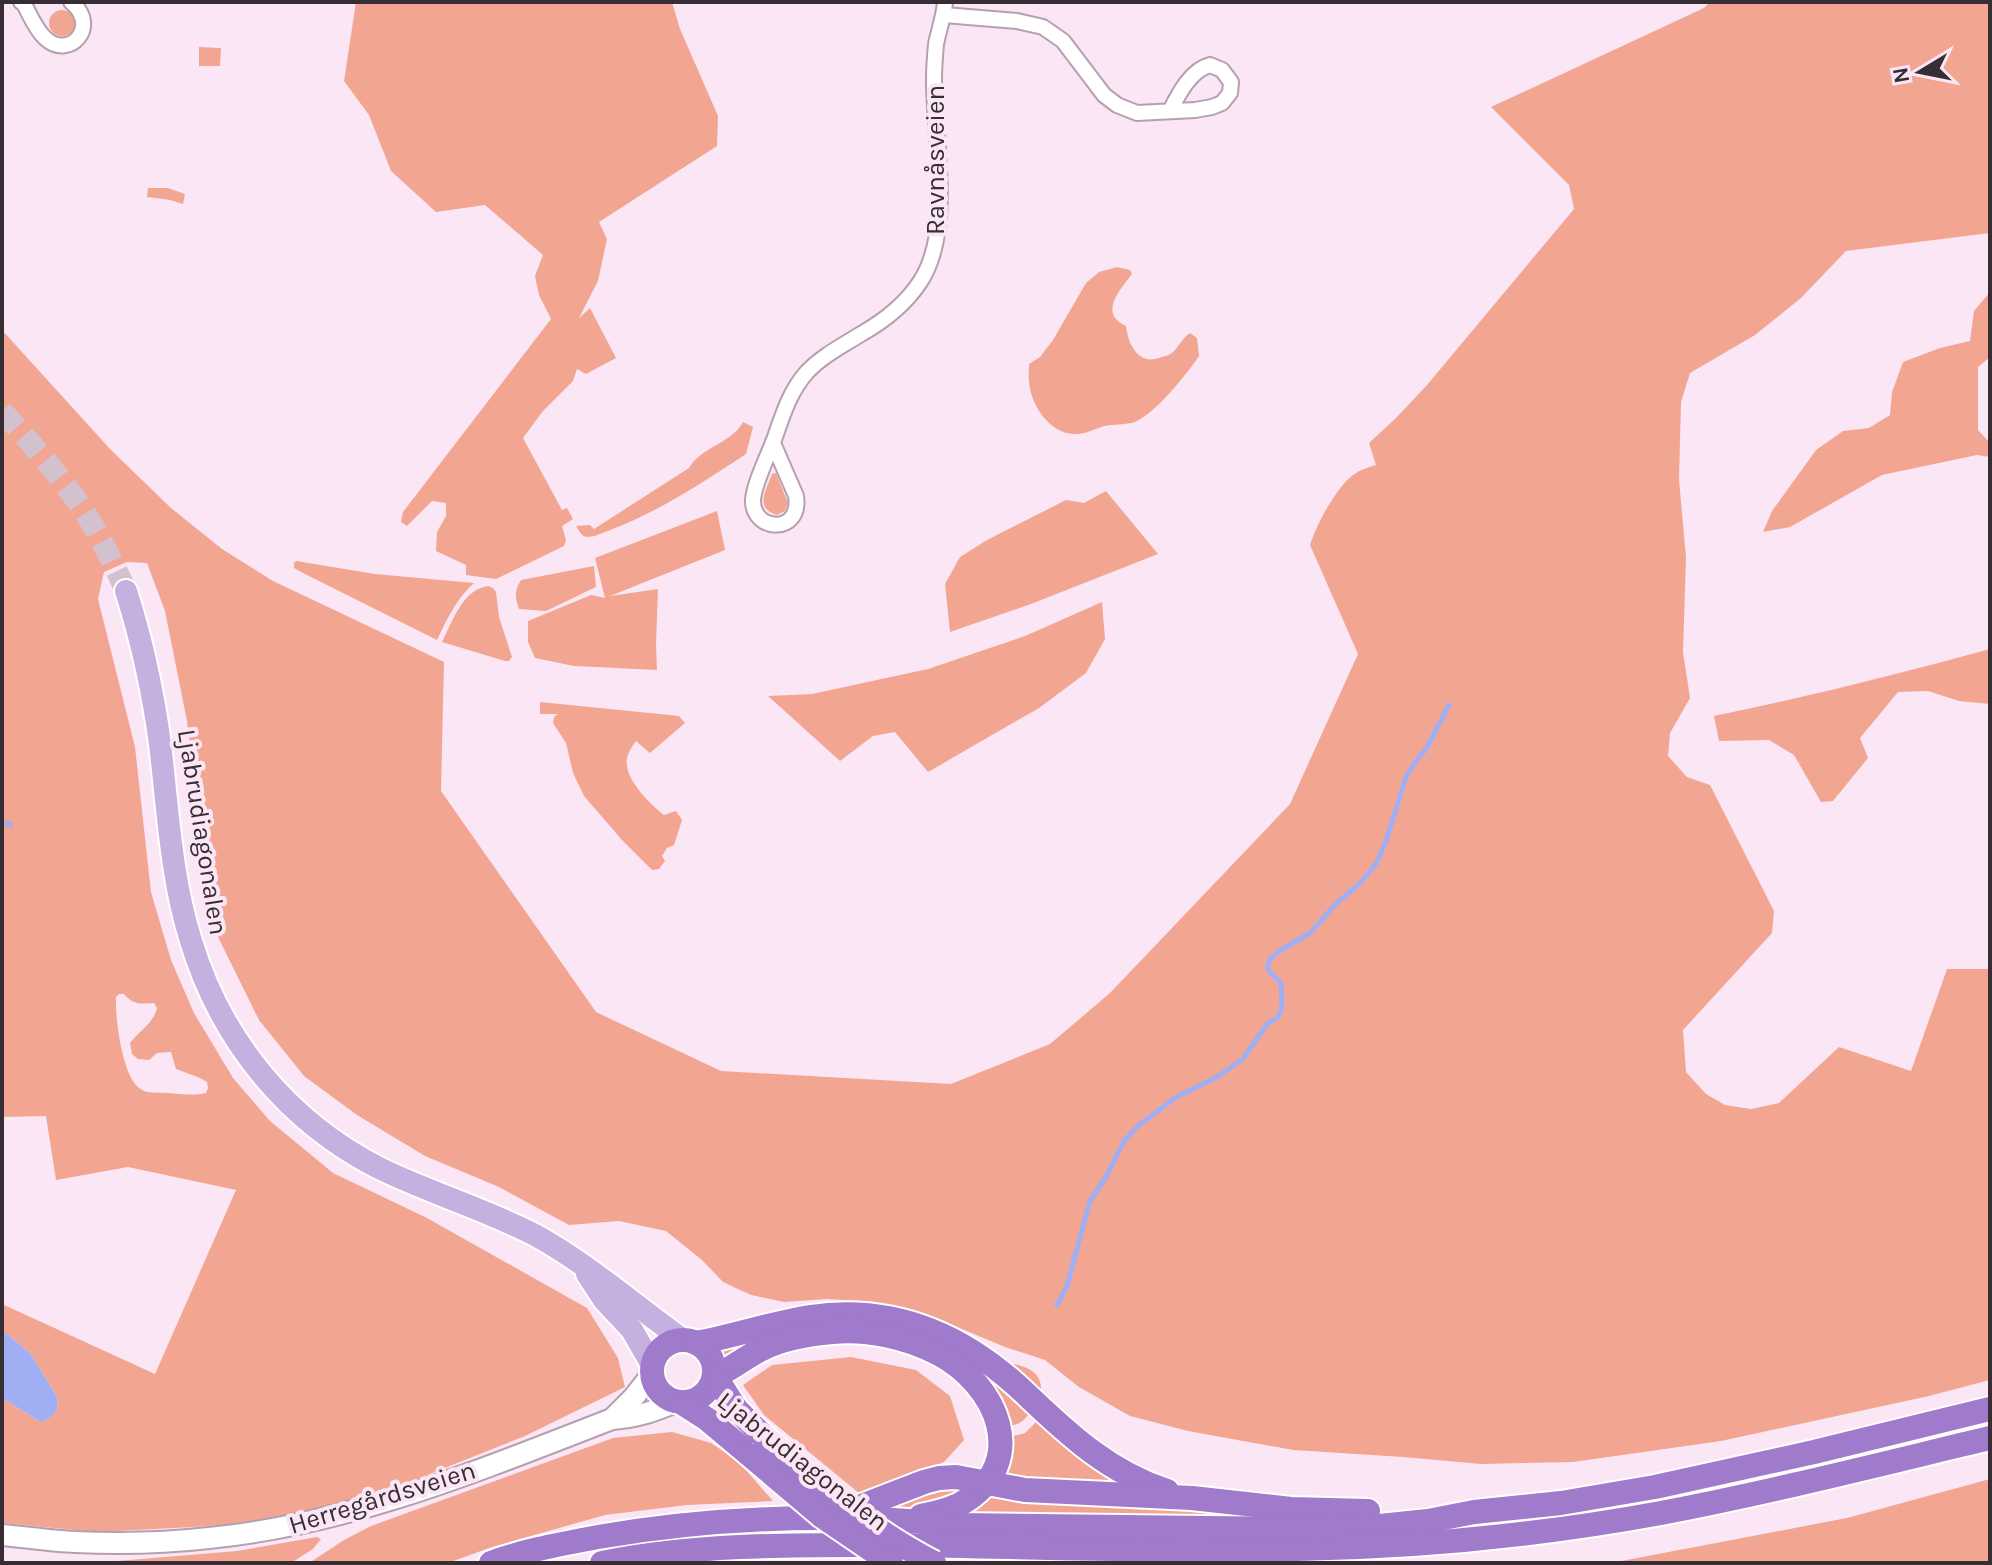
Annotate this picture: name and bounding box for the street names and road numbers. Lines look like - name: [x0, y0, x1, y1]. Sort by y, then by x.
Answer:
- street label: Ravnåsveien: [920, 85, 951, 235]
- street label: Ljabrudiagonalen: [171, 727, 234, 937]
- street label: Ljabrudiagonalen: [711, 1385, 894, 1538]
- street label: Herregårdsveien: [285, 1454, 479, 1541]

